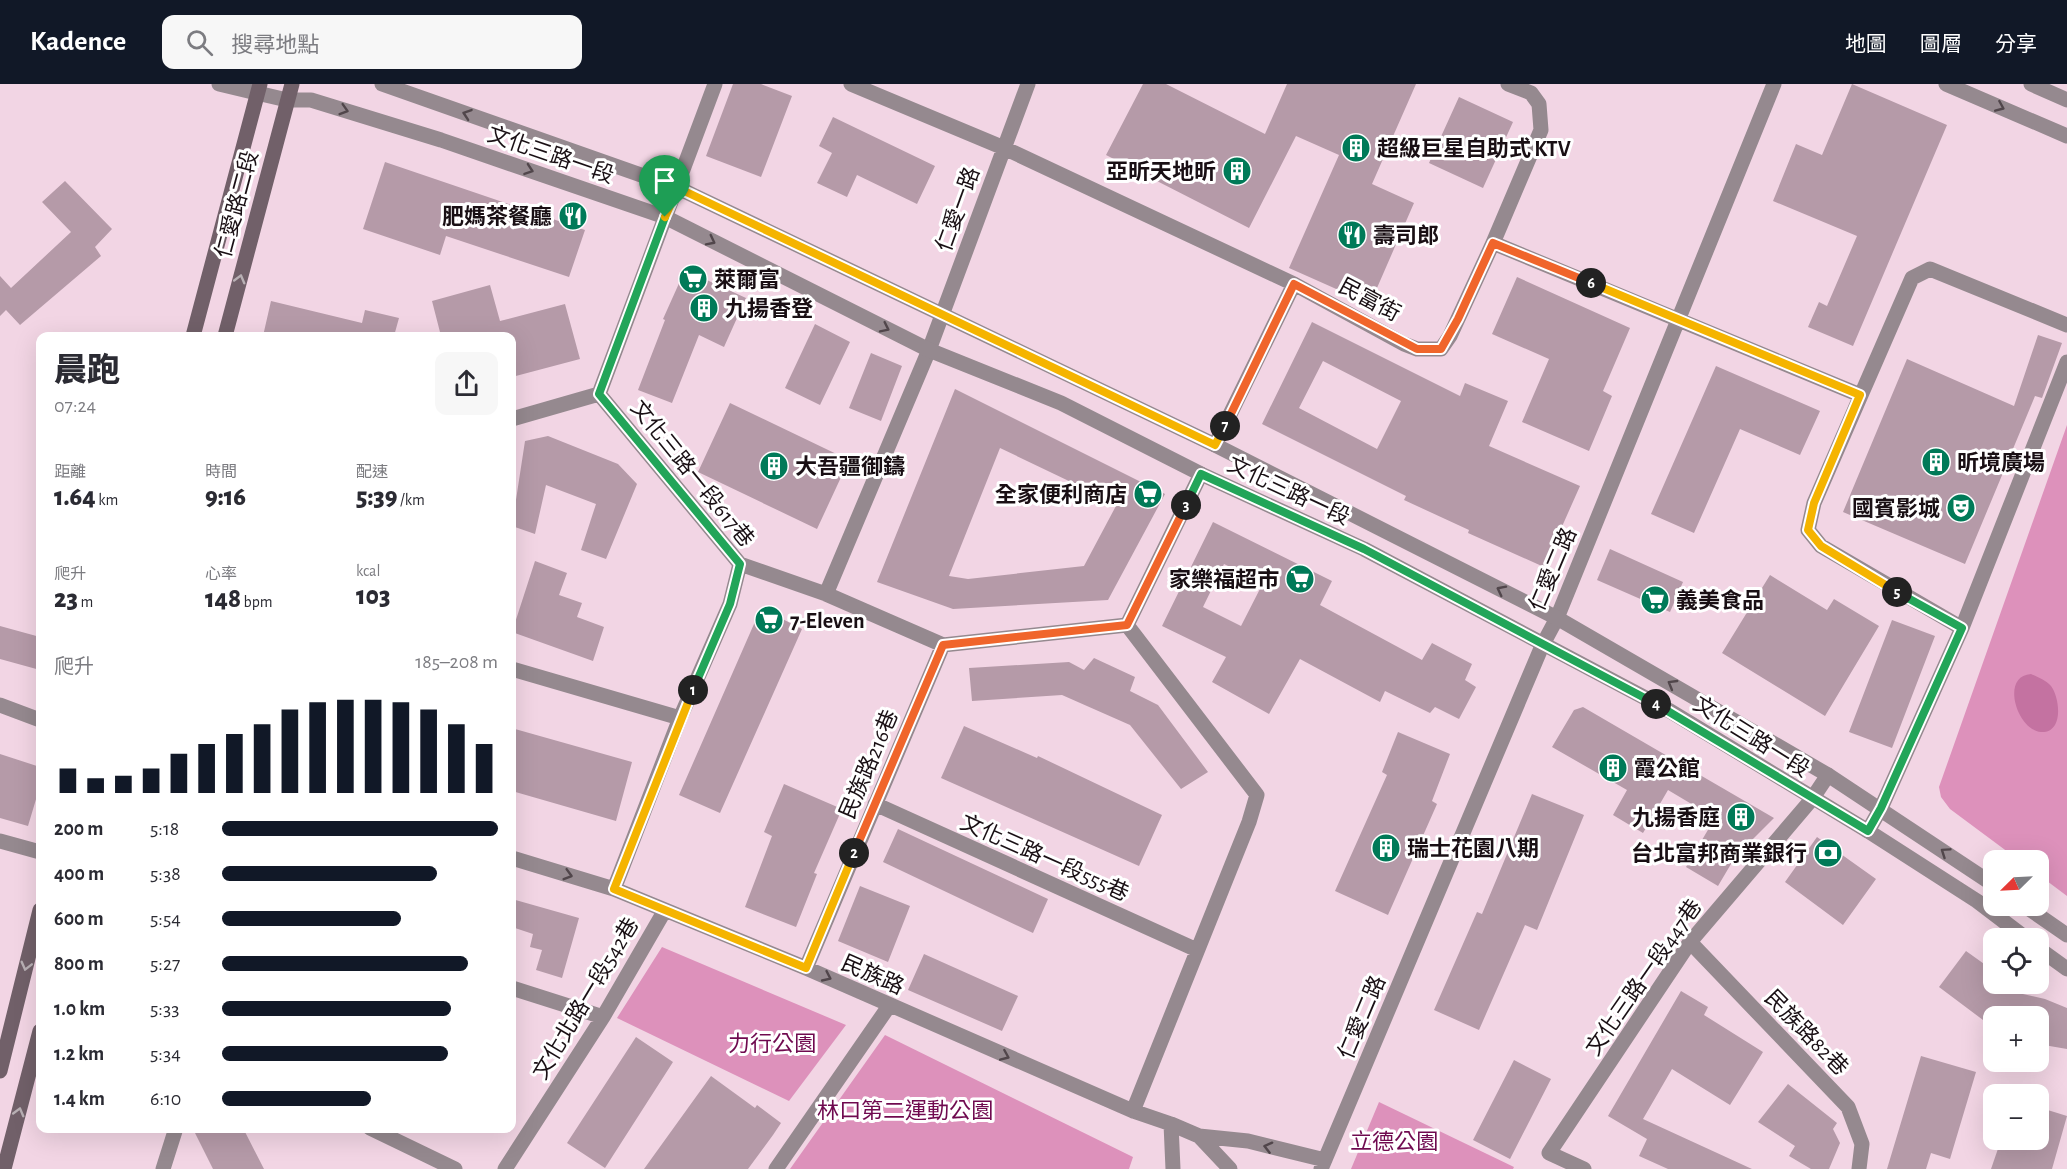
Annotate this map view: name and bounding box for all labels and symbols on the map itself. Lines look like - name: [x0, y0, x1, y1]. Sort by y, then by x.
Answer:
- one-way arrow: [1993, 100, 2004, 112]
- one-way arrow: [338, 103, 349, 115]
- one-way arrow: [462, 108, 473, 121]
- street label: 文化三路一段: [485, 122, 617, 187]
- building icon: 超級巨星自助式 KTV: [1340, 132, 1372, 164]
- place label: 超級巨星自助式 KTV: [1377, 137, 1571, 160]
- street label: 仁愛路二段: [211, 148, 262, 260]
- pin: [639, 155, 690, 217]
- building icon: 亞昕天地昕: [1221, 155, 1253, 187]
- place label: 亞昕天地昕: [1106, 160, 1216, 183]
- one-way arrow: [524, 163, 534, 176]
- street label: 仁愛一路: [932, 164, 983, 254]
- restaurant icon: 肥媽茶餐廳: [557, 200, 589, 232]
- place label: 肥媽茶餐廳: [442, 205, 552, 228]
- restaurant icon: 壽司郎: [1336, 219, 1368, 251]
- place label: 壽司郎: [1373, 224, 1439, 247]
- one-way arrow: [705, 233, 716, 245]
- supermarket icon: 萊爾富: [677, 263, 709, 295]
- place label: 萊爾富: [714, 268, 780, 291]
- pin: 6: [1576, 268, 1606, 298]
- street label: 民富街: [1335, 274, 1404, 325]
- one-way arrow: [232, 275, 245, 285]
- building icon: 九揚香登: [688, 292, 720, 324]
- place label: 九揚香登: [725, 297, 813, 320]
- one-way arrow: [879, 321, 890, 333]
- street label: 文化三路一段617巷: [627, 396, 759, 551]
- pin: 7: [1210, 411, 1240, 441]
- building icon: 昕境廣場: [1920, 446, 1952, 478]
- building icon: 大吾疆御鑄: [758, 450, 790, 482]
- place label: 昕境廣場: [1957, 451, 2045, 474]
- street label: 文化三路一段: [1224, 452, 1353, 529]
- place label: 大吾疆御鑄: [795, 455, 905, 478]
- supermarket icon: 全家便利商店: [1132, 478, 1164, 510]
- place label: 全家便利商店: [995, 483, 1127, 506]
- pin: 3: [1171, 490, 1201, 520]
- theatre icon: 國賓影城: [1945, 492, 1977, 524]
- place label: 國賓影城: [1852, 497, 1940, 520]
- street label: 仁愛二路: [1525, 524, 1580, 614]
- supermarket icon: 家樂福超市: [1284, 563, 1316, 595]
- place label: 家樂福超市: [1169, 568, 1279, 591]
- pin: 5: [1882, 577, 1912, 607]
- supermarket icon: 義美食品: [1639, 584, 1671, 616]
- one-way arrow: [1497, 585, 1508, 597]
- place label: 義美食品: [1676, 588, 1764, 612]
- supermarket icon: 7-Eleven: [753, 604, 785, 636]
- place label: 7-Eleven: [790, 610, 865, 632]
- pin: 1: [678, 675, 708, 705]
- one-way arrow: [1667, 680, 1678, 692]
- pin: 4: [1641, 689, 1671, 719]
- street label: 文化三路一段: [1690, 692, 1814, 781]
- street label: 民族路216巷: [835, 706, 902, 822]
- building icon: 霞公館: [1597, 752, 1629, 784]
- place label: 霞公館: [1634, 757, 1700, 780]
- building icon: 九揚香庭: [1725, 801, 1757, 833]
- place label: 九揚香庭: [1632, 805, 1720, 829]
- street label: 文化三路一段555巷: [957, 810, 1132, 905]
- building icon: 瑞士花園八期: [1370, 832, 1402, 864]
- place label: 瑞士花園八期: [1407, 837, 1539, 860]
- bank icon: 台北富邦商業銀行: [1812, 837, 1844, 869]
- pin: 2: [839, 838, 869, 868]
- place label: 台北富邦商業銀行: [1631, 841, 1807, 865]
- one-way arrow: [1941, 848, 1952, 859]
- north arrow: [1983, 850, 2049, 916]
- one-way arrow: [562, 868, 573, 880]
- street label: 文化三路一段447巷: [1581, 895, 1706, 1059]
- street label: 文化北路一段542巷: [528, 914, 643, 1083]
- street label: 民族路: [838, 951, 908, 998]
- one-way arrow: [21, 961, 34, 971]
- one-way arrow: [820, 970, 831, 982]
- street label: 仁愛二路: [1334, 972, 1389, 1062]
- street label: 民族路82巷: [1761, 985, 1853, 1079]
- park label: 力行公園: [728, 1032, 816, 1055]
- one-way arrow: [999, 1049, 1010, 1061]
- park label: 林口第二運動公園: [817, 1099, 993, 1122]
- one-way arrow: [12, 1108, 25, 1118]
- park label: 立德公園: [1350, 1130, 1438, 1153]
- one-way arrow: [1263, 1141, 1273, 1154]

